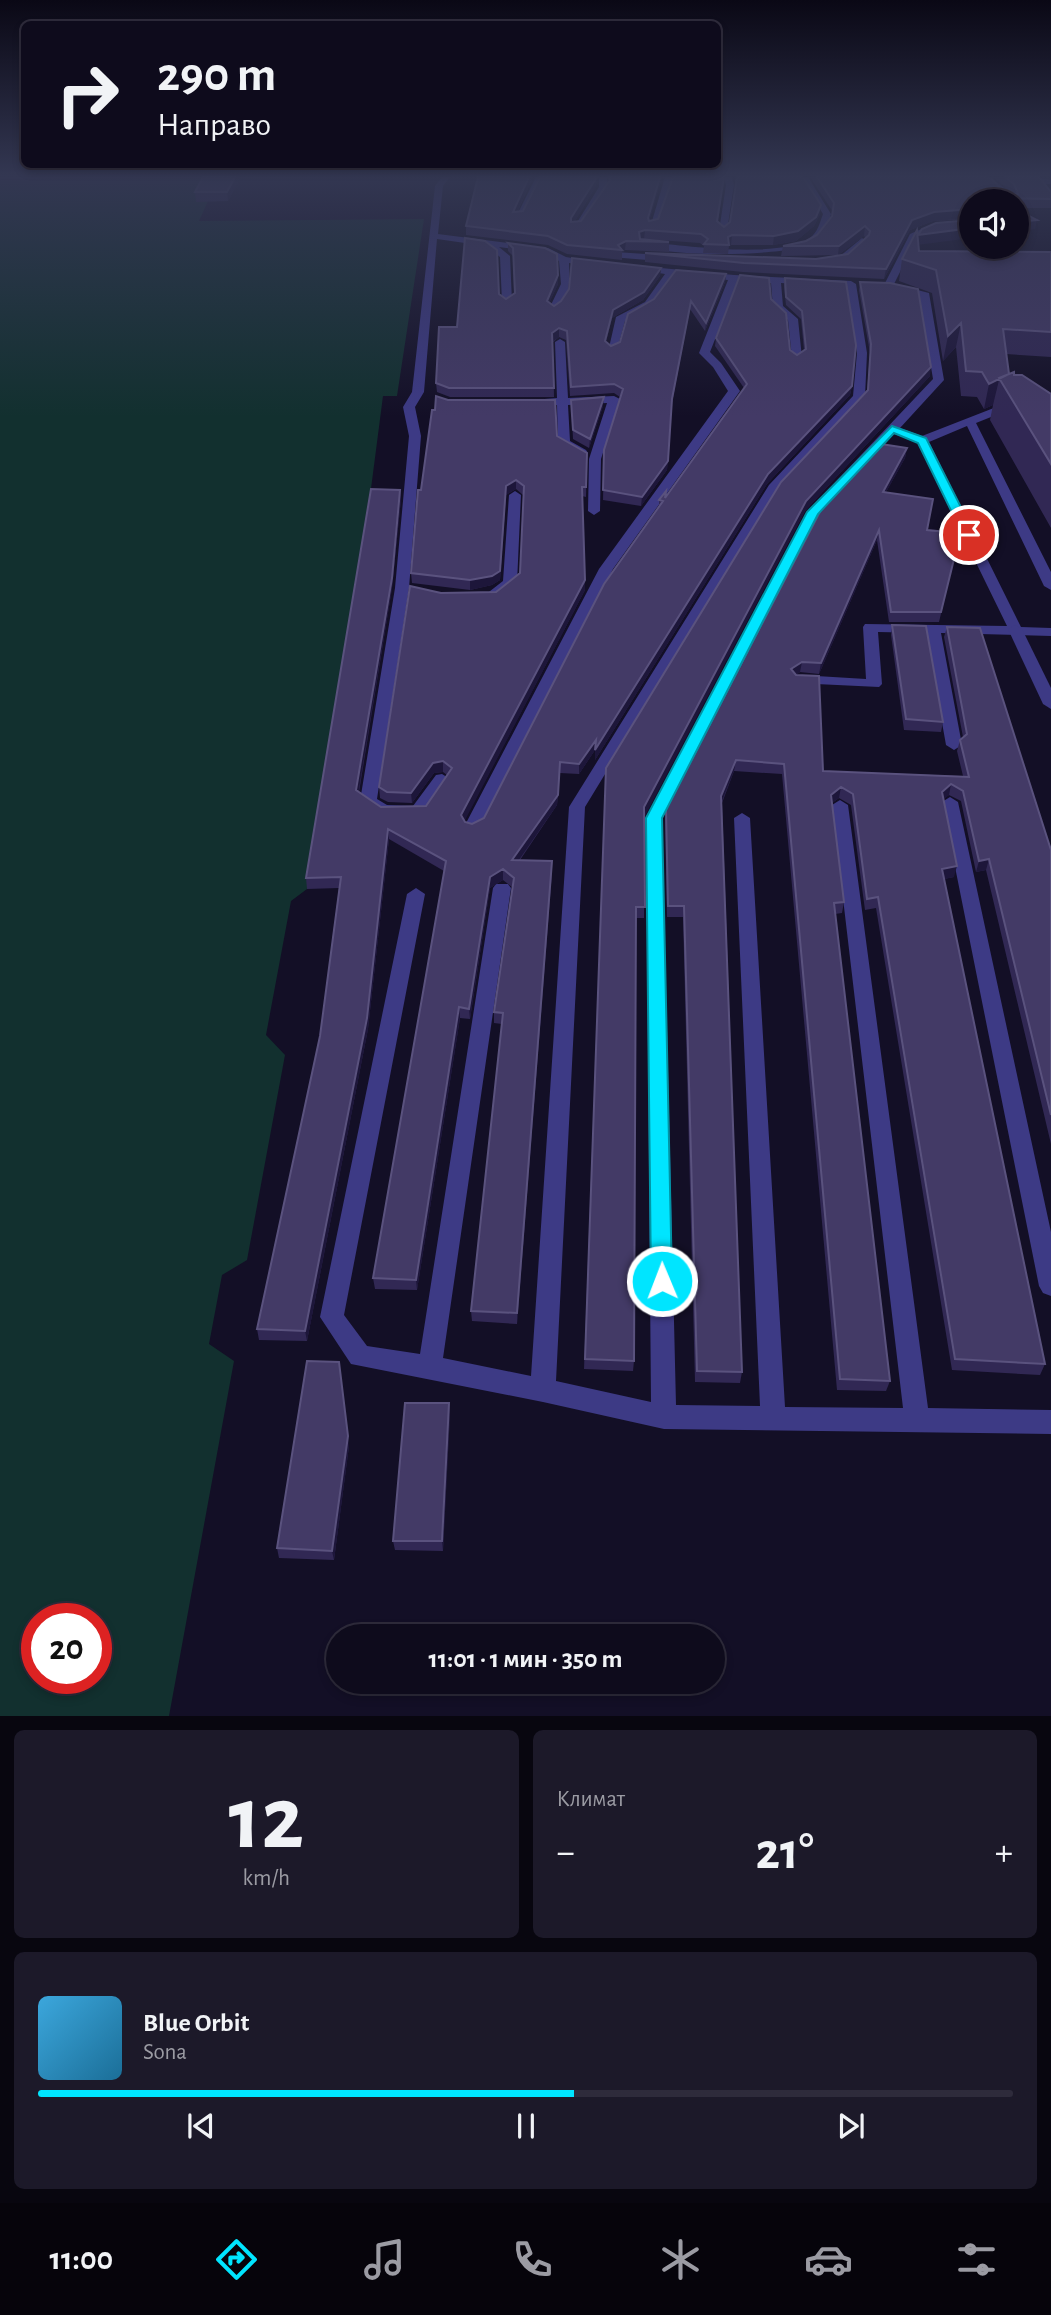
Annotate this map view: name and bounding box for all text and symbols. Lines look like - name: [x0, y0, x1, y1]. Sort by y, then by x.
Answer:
- icon: right: [42, 49, 133, 140]
- text: 290 m: [157, 51, 276, 100]
- text: Направо: [157, 109, 271, 141]
- map controls: [959, 189, 1029, 259]
- button: sound: [959, 189, 1029, 259]
- pin: [939, 505, 999, 565]
- icon: arrive: [950, 516, 988, 554]
- position arrow: [625, 1244, 699, 1318]
- speed limit sign: 20: [21, 1603, 112, 1694]
- text: 11:01 · 1 мин · 350 m: [428, 1646, 623, 1672]
- text: 12: [228, 1774, 304, 1865]
- text: Климат: [557, 1788, 625, 1811]
- text: 21°: [756, 1826, 814, 1878]
- text: −: [557, 1834, 575, 1872]
- text: +: [995, 1834, 1013, 1872]
- text: km/h: [243, 1867, 290, 1890]
- text: Blue Orbit: [143, 2010, 249, 2036]
- text: Sona: [143, 2041, 187, 2064]
- icon: previous: [182, 2107, 220, 2145]
- icon: pause: [507, 2107, 545, 2145]
- icon: next: [832, 2107, 870, 2145]
- icon: directions: [212, 2235, 261, 2284]
- icon: music: [360, 2235, 409, 2284]
- icon: phone: [508, 2235, 557, 2284]
- icon: climate: [656, 2235, 705, 2284]
- icon: car: [804, 2235, 853, 2284]
- icon: filters: [952, 2235, 1001, 2284]
- text: 11:00: [50, 2243, 113, 2275]

